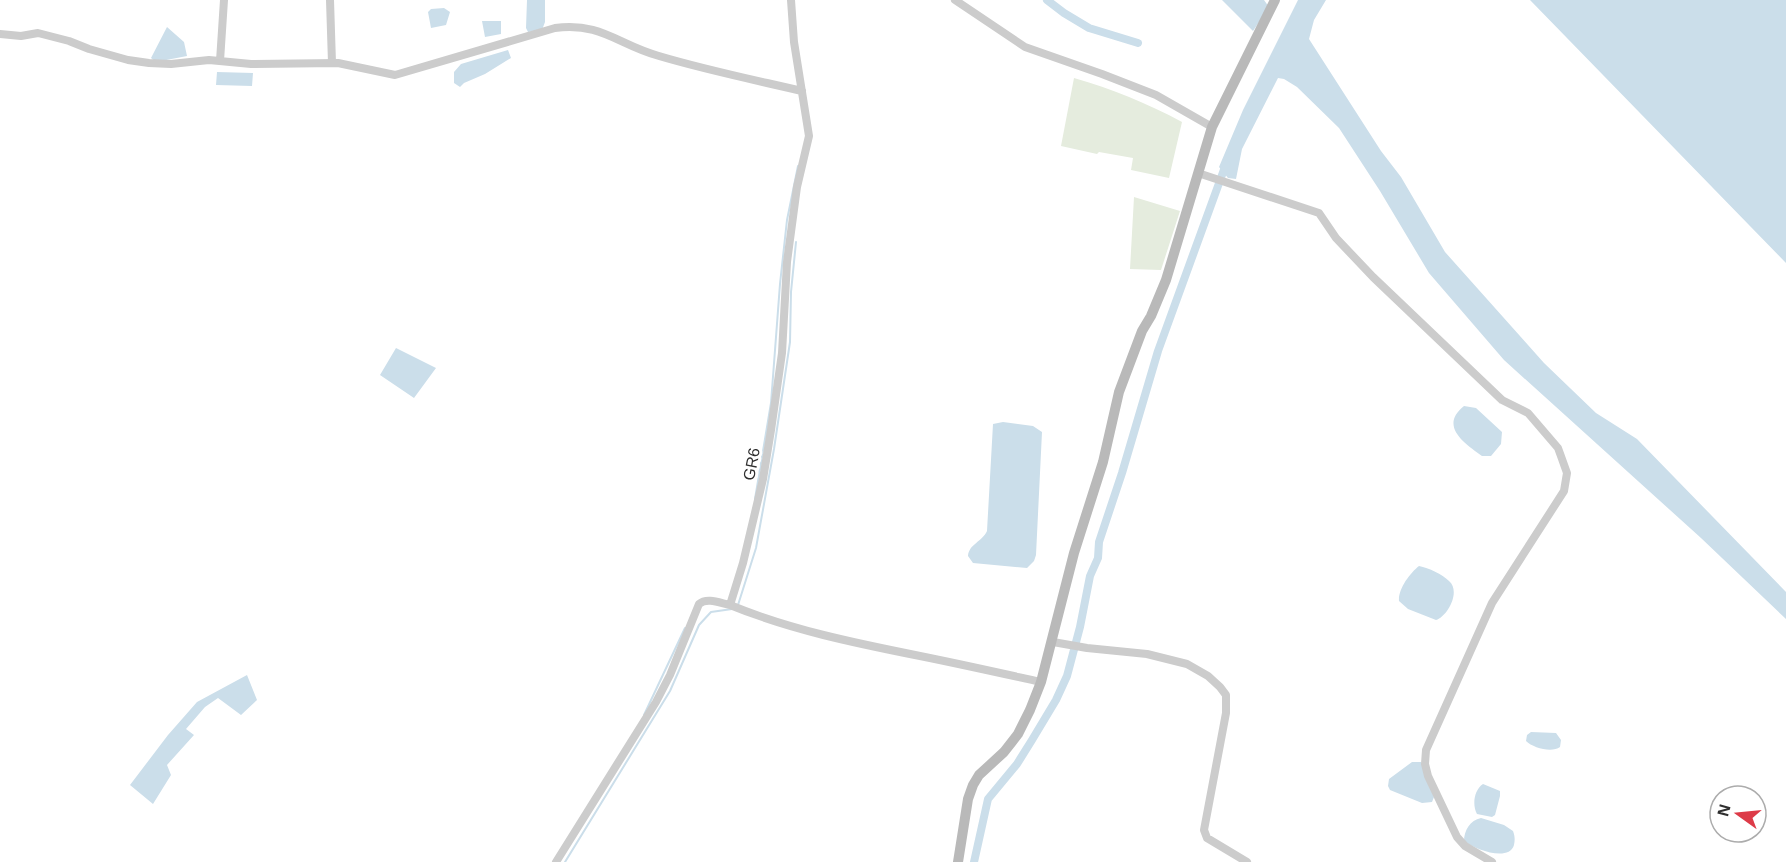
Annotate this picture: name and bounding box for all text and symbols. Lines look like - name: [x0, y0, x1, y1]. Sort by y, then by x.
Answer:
- street label: GR6: [740, 446, 763, 482]
- north arrow: [1708, 784, 1768, 844]
- text: N: [1714, 802, 1734, 818]

